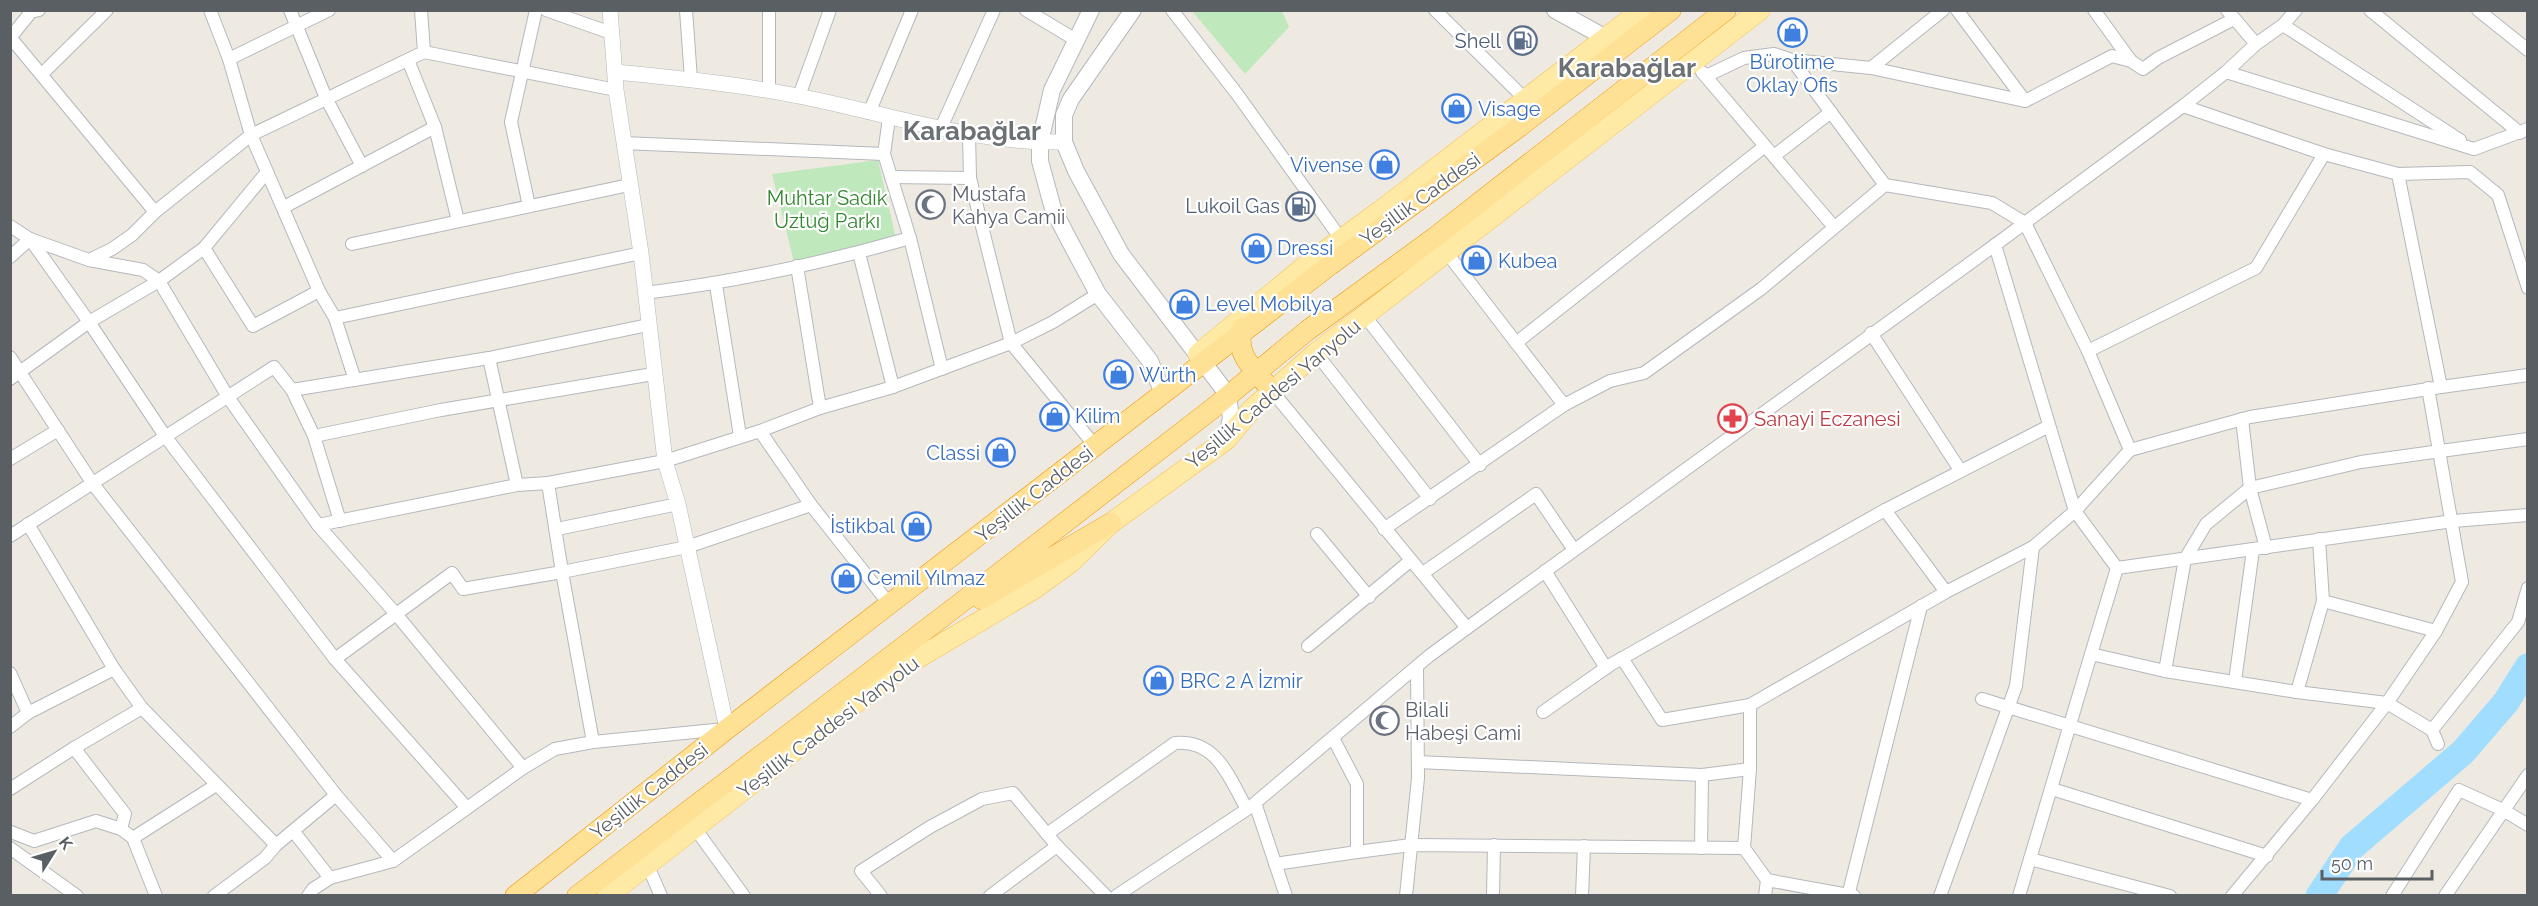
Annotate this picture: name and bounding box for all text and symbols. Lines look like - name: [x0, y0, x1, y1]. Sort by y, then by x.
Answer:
- shop icon: Bürotime Oklay Ofis: [1776, 16, 1808, 48]
- fuel station icon: Shell: [1506, 25, 1538, 57]
- place label: Shell: [1455, 29, 1502, 53]
- place label: Bürotime Oklay Ofis: [1746, 50, 1838, 97]
- district label: Karabağlar: [1558, 53, 1696, 83]
- shop icon: Visage: [1441, 93, 1473, 125]
- place label: Visage: [1478, 97, 1541, 121]
- district label: Karabağlar: [903, 116, 1041, 146]
- street label: Yeşillik Caddesi: [1355, 147, 1485, 251]
- shop icon: Vivense: [1368, 149, 1400, 181]
- place label: Vivense: [1290, 153, 1363, 177]
- place label: Mustafa Kahya Camii: [952, 182, 1065, 229]
- park label: Muhtar Sadık Uztuğ Parkı: [767, 186, 888, 233]
- mosque icon: Mustafa Kahya Camii: [915, 189, 947, 221]
- fuel station icon: Lukoil Gas: [1285, 190, 1317, 222]
- place label: Lukoil Gas: [1185, 194, 1280, 218]
- shop icon: Dressi: [1240, 232, 1272, 264]
- place label: Dressi: [1277, 236, 1333, 260]
- shop icon: Kubea: [1461, 245, 1493, 277]
- place label: Kubea: [1498, 249, 1557, 273]
- shop icon: Level Mobilya: [1168, 288, 1200, 320]
- place label: Level Mobilya: [1205, 292, 1332, 316]
- street label: Yeşillik Caddesi Yanyolu: [1181, 314, 1365, 474]
- shop icon: Würth: [1102, 359, 1134, 391]
- place label: Würth: [1139, 363, 1196, 387]
- shop icon: Kilim: [1038, 400, 1070, 432]
- pharmacy icon: Sanayi Eczanesi: [1717, 403, 1749, 435]
- place label: Kilim: [1075, 404, 1120, 428]
- place label: Sanayi Eczanesi: [1754, 407, 1901, 431]
- shop icon: Classi: [985, 437, 1017, 469]
- street label: Yeşillik Caddesi: [970, 440, 1098, 548]
- place label: Classi: [926, 441, 980, 465]
- shop icon: İstikbal: [900, 510, 932, 542]
- place label: İstikbal: [830, 513, 896, 538]
- shop icon: Cemil Yılmaz: [830, 562, 862, 594]
- place label: Cemil Yılmaz: [867, 566, 985, 590]
- street label: Yeşillik Caddesi Yanyolu: [733, 651, 923, 803]
- shop icon: BRC 2 A İzmir: [1143, 665, 1175, 697]
- place label: BRC 2 A İzmir: [1180, 668, 1303, 693]
- place label: Bilali Habeşi Cami: [1405, 698, 1521, 745]
- mosque icon: Bilali Habeşi Cami: [1368, 705, 1400, 737]
- street label: Yeşillik Caddesi: [585, 737, 713, 845]
- north arrow: [24, 822, 84, 882]
- text: K: [55, 833, 77, 853]
- scale bar: [2322, 843, 2432, 881]
- text: 50 m: [2331, 853, 2373, 874]

